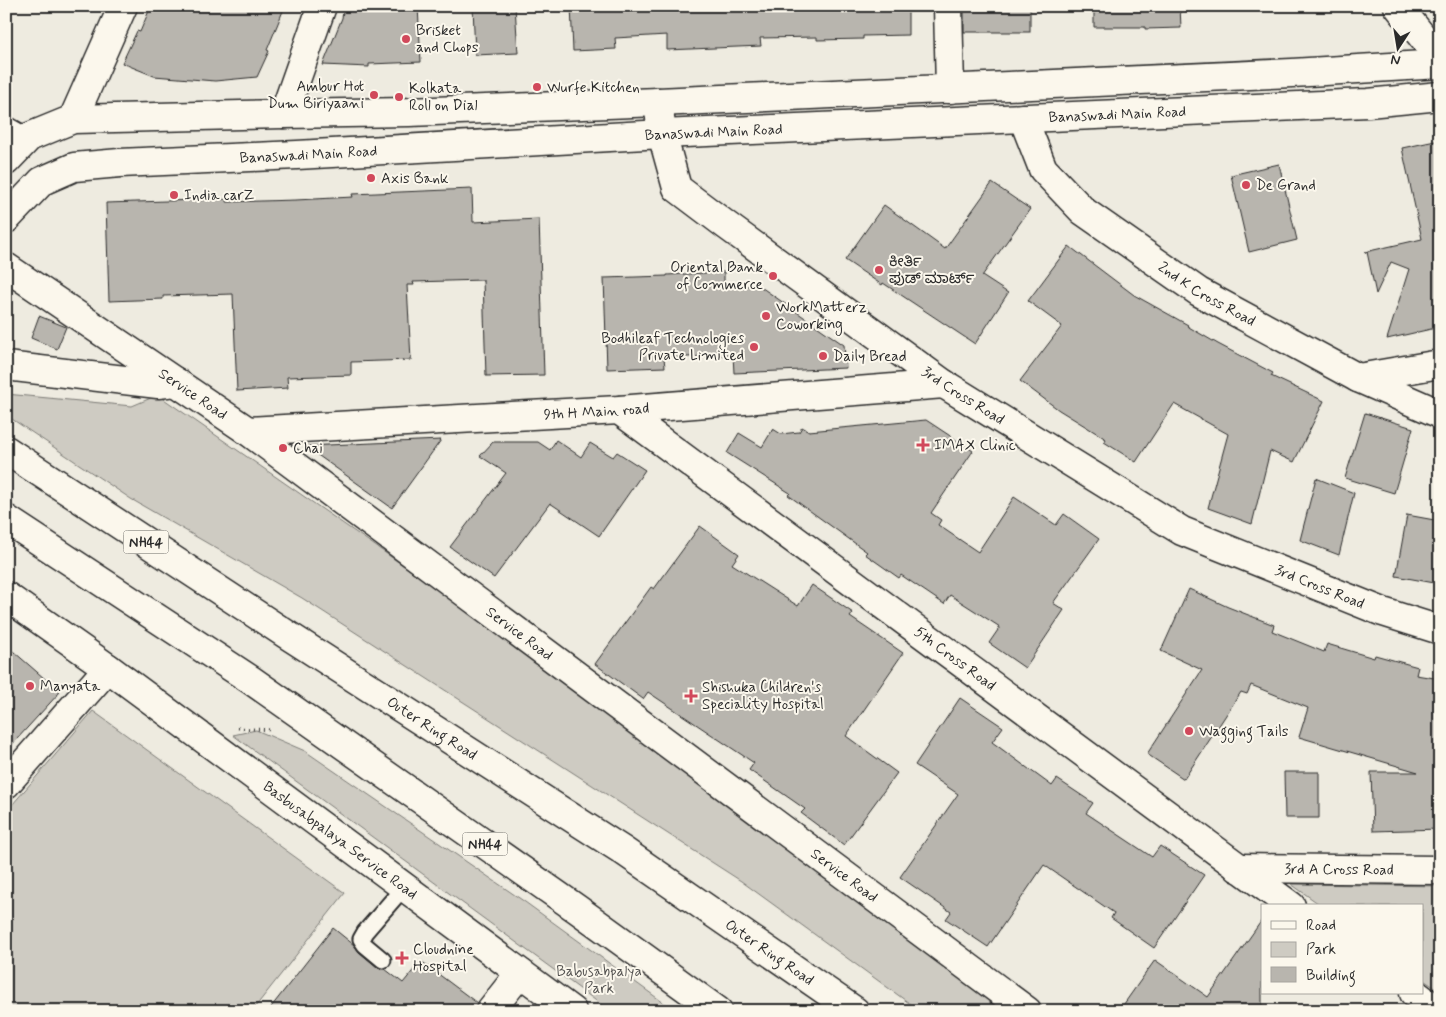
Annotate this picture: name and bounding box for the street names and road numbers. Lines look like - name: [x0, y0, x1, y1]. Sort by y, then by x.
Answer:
- street label: Banaswadi Main Road: [1048, 102, 1187, 128]
- street label: Banaswadi Main Road: [644, 120, 783, 146]
- street label: Banaswadi Main Road: [239, 141, 378, 169]
- street label: 2nd K Cross Road: [1154, 257, 1259, 332]
- street label: 3rd Cross Road: [918, 362, 1008, 430]
- street label: Service Road: [154, 364, 231, 425]
- street label: 9th H Main road: [543, 399, 650, 425]
- road number: NH44: [124, 530, 168, 554]
- street label: 3rd Cross Road: [1272, 561, 1367, 614]
- street label: Service Road: [481, 602, 557, 666]
- street label: 5th Cross Road: [910, 622, 1000, 696]
- street label: Outer Ring Road: [383, 693, 481, 765]
- street label: Basbusabpalaya Service Road: [259, 777, 421, 904]
- road number: NH44: [462, 832, 508, 856]
- street label: Service Road: [806, 844, 882, 908]
- street label: 3rd A Cross Road: [1284, 859, 1394, 881]
- street label: Outer Ring Road: [721, 915, 817, 991]

